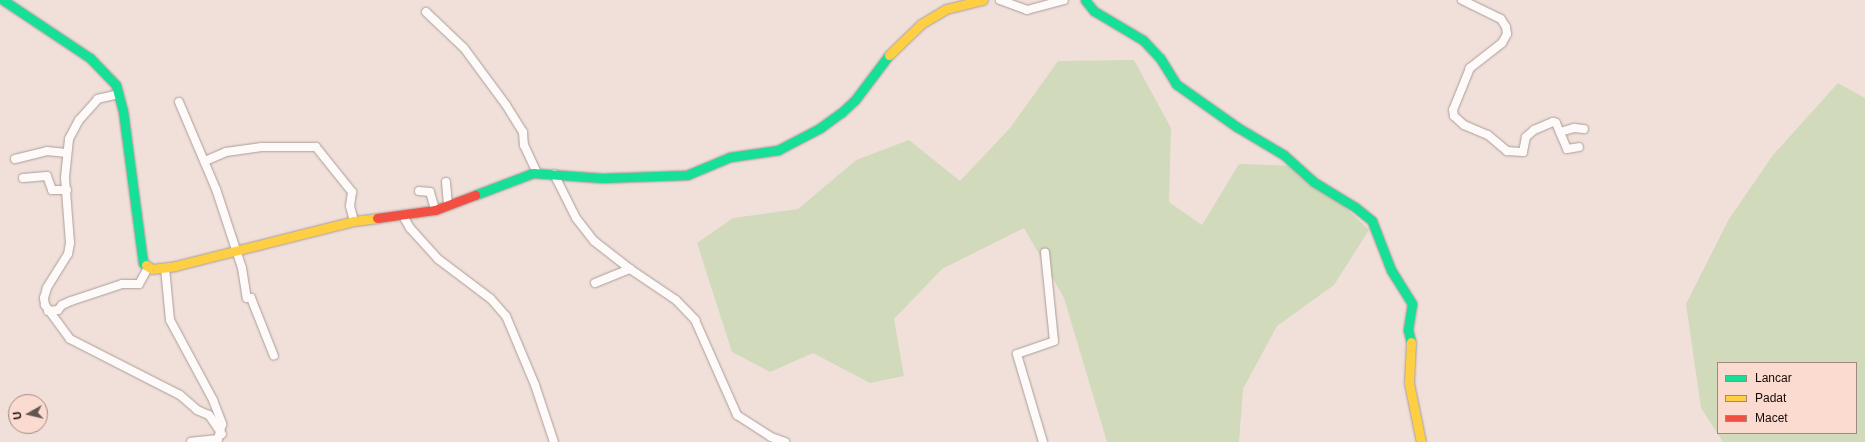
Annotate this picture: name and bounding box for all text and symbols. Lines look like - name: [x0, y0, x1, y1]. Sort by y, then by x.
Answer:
- legend: [1717, 362, 1857, 434]
- text: Lancar: [1755, 371, 1792, 385]
- text: Padat: [1755, 391, 1786, 405]
- north arrow: [8, 394, 48, 434]
- text: U: [11, 411, 24, 420]
- text: Macet: [1755, 411, 1788, 425]

